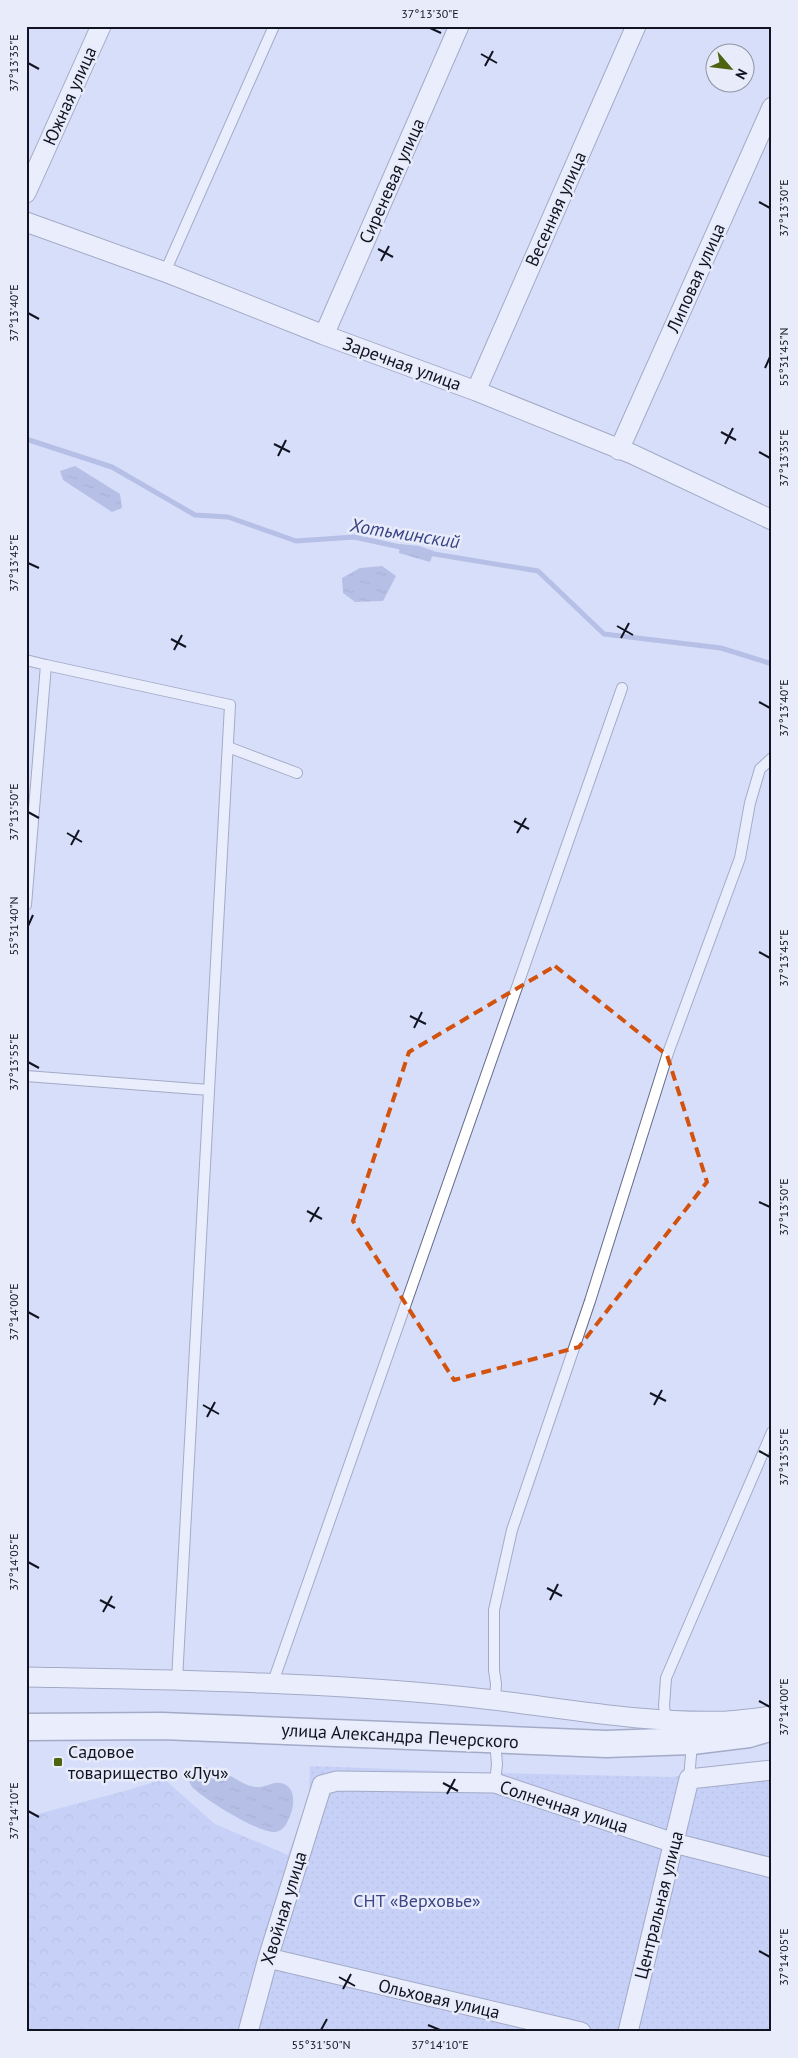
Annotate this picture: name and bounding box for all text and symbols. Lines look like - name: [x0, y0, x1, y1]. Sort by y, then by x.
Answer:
- text: 37°13'30"E: [401, 6, 459, 21]
- text: 37°13'35"E: [6, 34, 21, 92]
- north arrow: [706, 42, 756, 92]
- street label: Южная улица: [38, 43, 102, 149]
- text: N: [731, 66, 752, 82]
- street label: Сиреневая улица: [354, 114, 429, 247]
- street label: Весенняя улица: [520, 148, 591, 270]
- text: 37°13'30"E: [776, 179, 791, 237]
- street label: Липовая улица: [661, 219, 730, 337]
- text: 37°13'40"E: [6, 284, 21, 342]
- text: 55°31'45"N: [776, 327, 791, 387]
- street label: Заречная улица: [340, 331, 464, 396]
- text: 37°13'35"E: [776, 429, 791, 487]
- water label: Хотьминский: [347, 512, 462, 554]
- text: 37°13'45"E: [6, 534, 21, 592]
- text: 37°13'40"E: [776, 679, 791, 737]
- text: 37°13'50"E: [6, 783, 21, 841]
- text: 55°31'40"N: [6, 896, 21, 956]
- text: 37°13'45"E: [776, 929, 791, 987]
- text: 37°13'55"E: [6, 1033, 21, 1091]
- text: 37°13'50"E: [776, 1178, 791, 1236]
- text: 37°14'00"E: [6, 1283, 21, 1341]
- text: 37°13'55"E: [776, 1428, 791, 1486]
- text: 37°14'05"E: [6, 1533, 21, 1591]
- text: 37°14'00"E: [776, 1678, 791, 1736]
- street label: улица Александра Печерского: [281, 1718, 519, 1753]
- place label: Садовое товарищество «Луч»: [68, 1740, 229, 1784]
- marker: Садовое товарищество «Луч»: [52, 1756, 64, 1768]
- street label: Солнечная улица: [497, 1775, 631, 1838]
- text: 37°14'10"E: [6, 1782, 21, 1840]
- street label: Центральная улица: [629, 1828, 688, 1981]
- street label: Хвойная улица: [255, 1848, 312, 1967]
- park label: СНТ «Верховье»: [353, 1889, 481, 1912]
- text: 37°14'05"E: [776, 1928, 791, 1986]
- street label: Ольховая улица: [376, 1973, 502, 2024]
- text: 55°31'50"N: [291, 2037, 351, 2052]
- text: 37°14'10"E: [411, 2037, 469, 2052]

